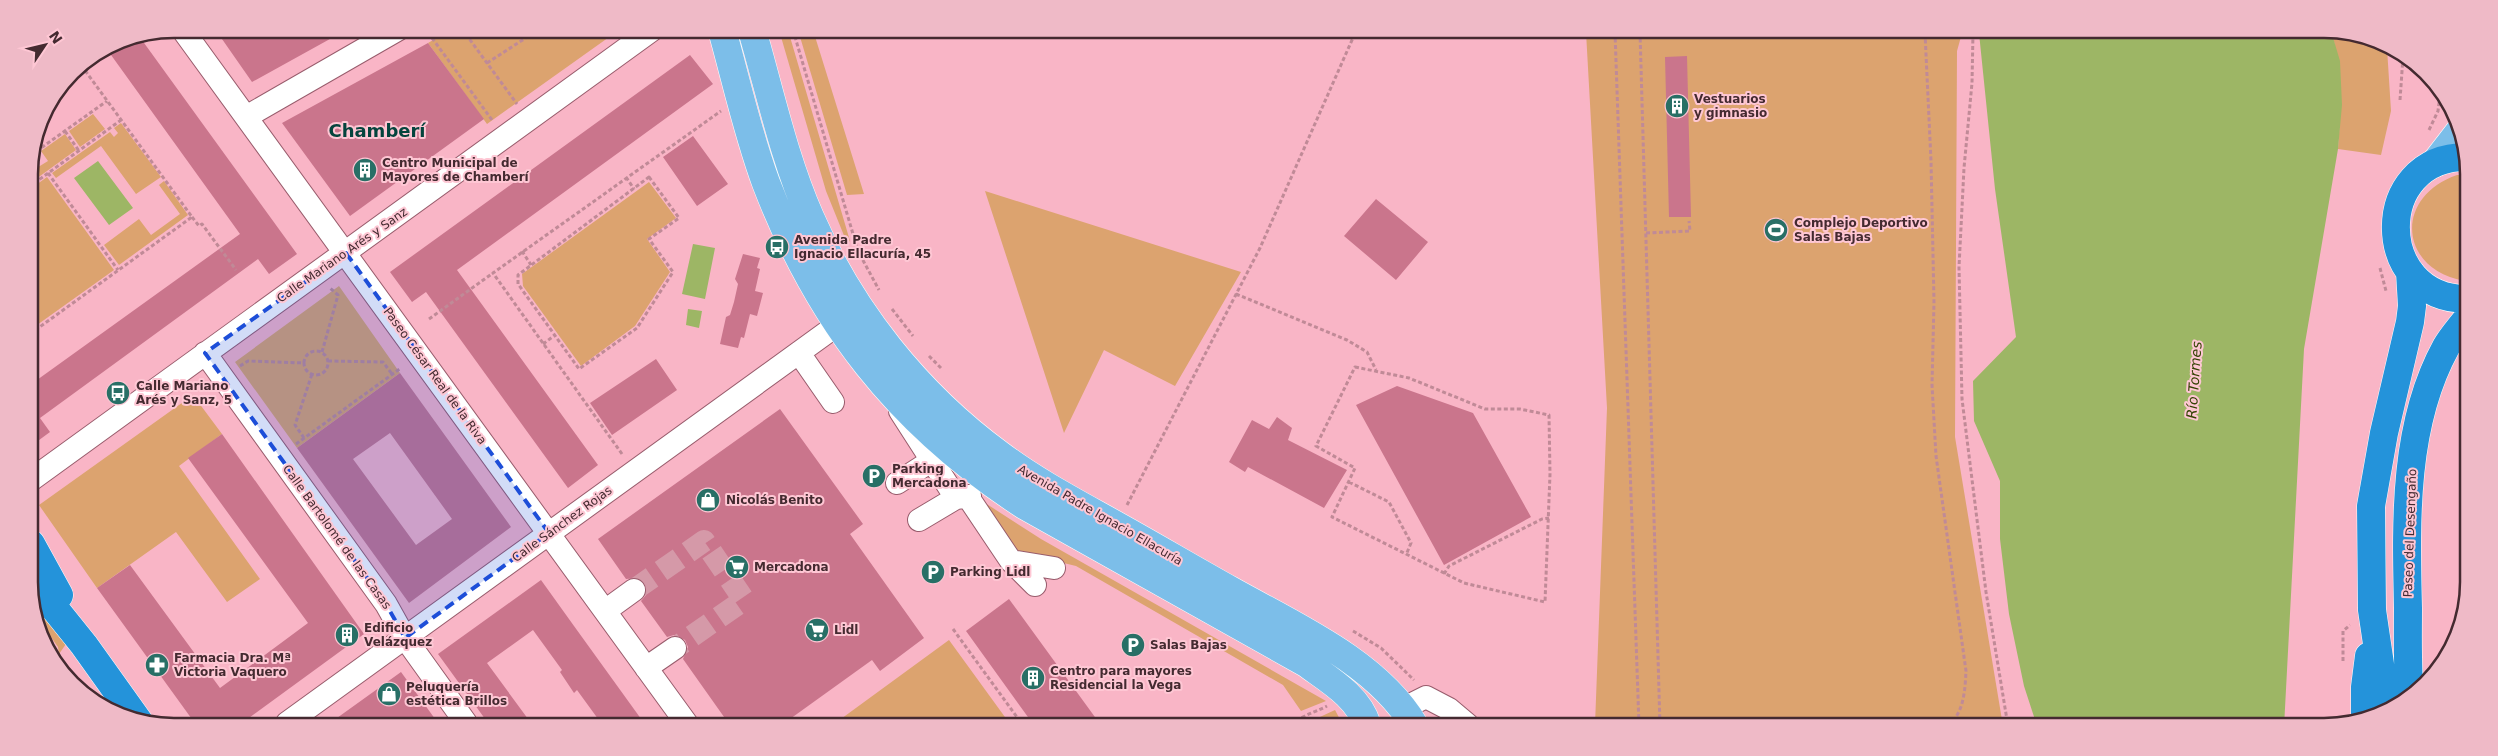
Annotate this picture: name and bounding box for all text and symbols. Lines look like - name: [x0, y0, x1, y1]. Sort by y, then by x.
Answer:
- north arrow: [20, 20, 70, 70]
- text: N: [46, 28, 66, 47]
- place label: Vestuarios y gimnasio: [1694, 92, 1767, 120]
- building icon: Vestuarios y gimnasio: [1664, 93, 1690, 119]
- district label: Chamberí: [328, 120, 426, 141]
- place label: Centro Municipal de Mayores de Chamberí: [382, 156, 530, 184]
- building icon: Centro Municipal de Mayores de Chamberí: [352, 157, 378, 183]
- street label: Calle Mariano Arés y Sanz: [274, 205, 410, 305]
- place label: Complejo Deportivo Salas Bajas: [1794, 216, 1928, 244]
- sports icon: Complejo Deportivo Salas Bajas: [1763, 217, 1789, 243]
- place label: Avenida Padre Ignacio Ellacuría, 45: [794, 233, 931, 261]
- bus stop icon: Avenida Padre Ignacio Ellacuría, 45: [764, 234, 790, 260]
- street label: Paseo César Real de la Riva: [381, 305, 489, 447]
- water label: Río Tormes: [2183, 341, 2205, 419]
- place label: Calle Mariano Arés y Sanz, 5: [136, 379, 232, 407]
- bus stop icon: Calle Mariano Arés y Sanz, 5: [105, 380, 131, 406]
- street label: Calle Bartolomé de las Casas: [280, 462, 394, 612]
- place label: Parking Mercadona: [892, 462, 967, 490]
- street label: Avenida Padre Ignacio Ellacuría: [1015, 462, 1185, 568]
- parking icon: Parking Mercadona: [861, 463, 887, 489]
- street label: Paseo del Desengaño: [2401, 468, 2419, 598]
- street label: Calle Sánchez Rojas: [509, 483, 615, 565]
- shop icon: Nicolás Benito: [695, 487, 721, 513]
- place label: Nicolás Benito: [726, 493, 823, 507]
- supermarket icon: Mercadona: [724, 554, 750, 580]
- parking icon: Parking Lidl: [920, 559, 946, 585]
- place label: Mercadona: [754, 560, 829, 574]
- place label: Parking Lidl: [950, 565, 1030, 579]
- supermarket icon: Lidl: [804, 617, 830, 643]
- place label: Edificio Velázquez: [364, 621, 432, 649]
- building icon: Edificio Velázquez: [334, 622, 360, 648]
- place label: Lidl: [834, 623, 858, 637]
- parking icon: Salas Bajas: [1120, 632, 1146, 658]
- place label: Salas Bajas: [1150, 638, 1227, 652]
- place label: Farmacia Dra. Mª Victoria Vaquero: [174, 651, 291, 679]
- pharmacy icon: Farmacia Dra. Mª Victoria Vaquero: [144, 652, 170, 678]
- place label: Centro para mayores Residencial la Vega: [1050, 664, 1192, 692]
- building icon: Centro para mayores Residencial la Vega: [1020, 665, 1046, 691]
- place label: Peluquería estética Brillos: [406, 680, 507, 708]
- shop icon: Peluquería estética Brillos: [376, 681, 402, 707]

